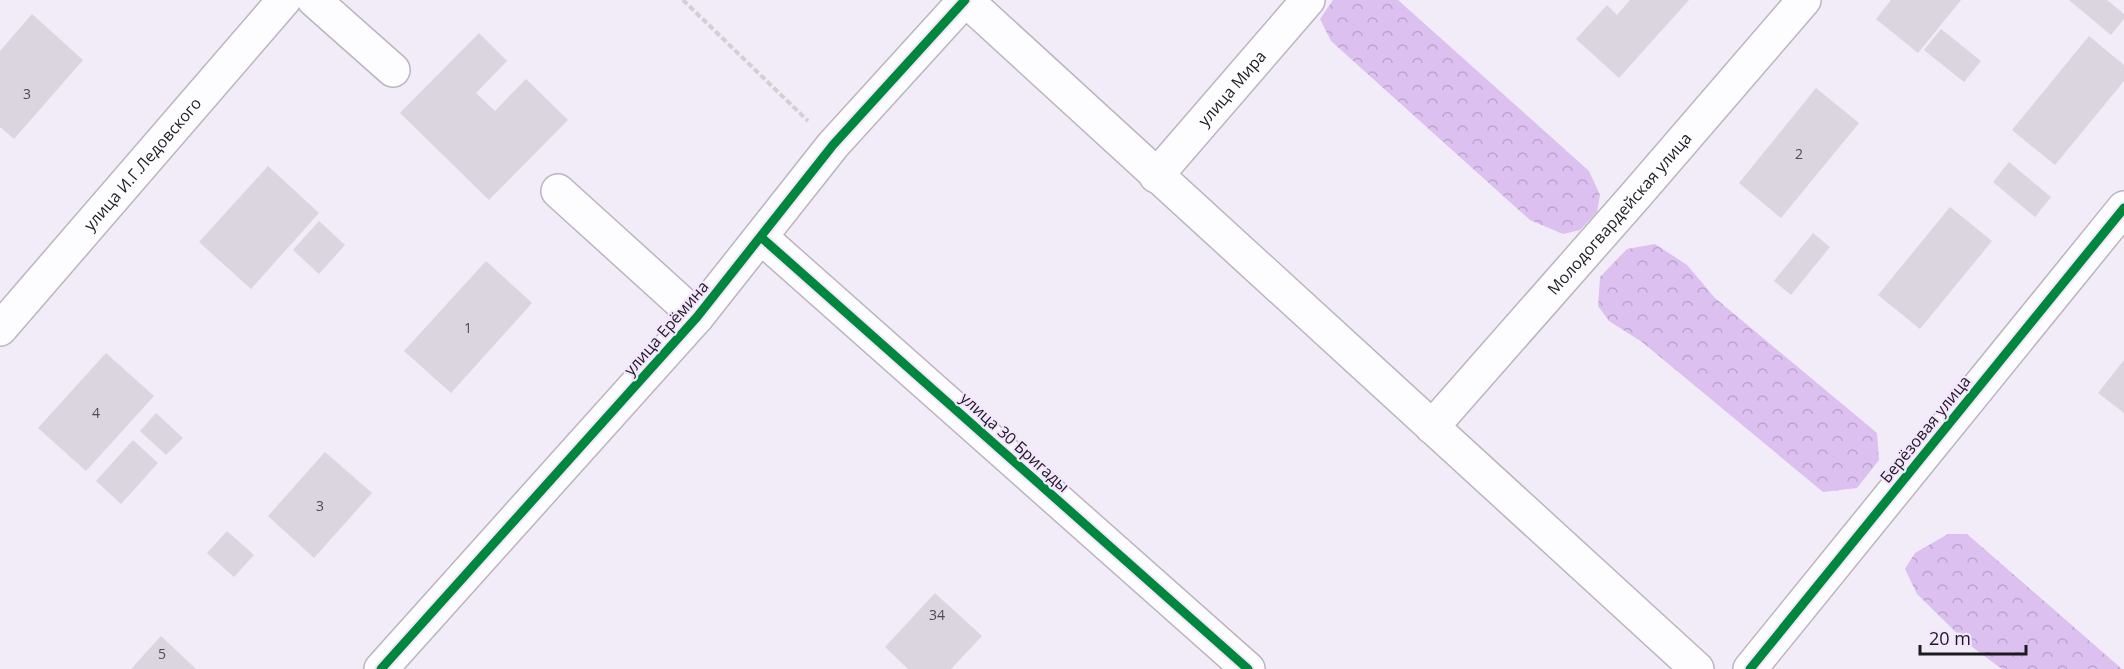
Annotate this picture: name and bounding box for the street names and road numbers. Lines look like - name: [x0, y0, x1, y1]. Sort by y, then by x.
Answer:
- street label: улица Мира: [1193, 46, 1271, 131]
- street label: улица И.Г.Ледовского: [79, 93, 206, 235]
- street label: Молодогвардейская улица: [1542, 128, 1696, 299]
- street label: улица Ерёмина: [619, 276, 713, 380]
- street label: Берёзовая улица: [1875, 371, 1975, 487]
- street label: улица 30 Бригады: [956, 387, 1074, 497]

